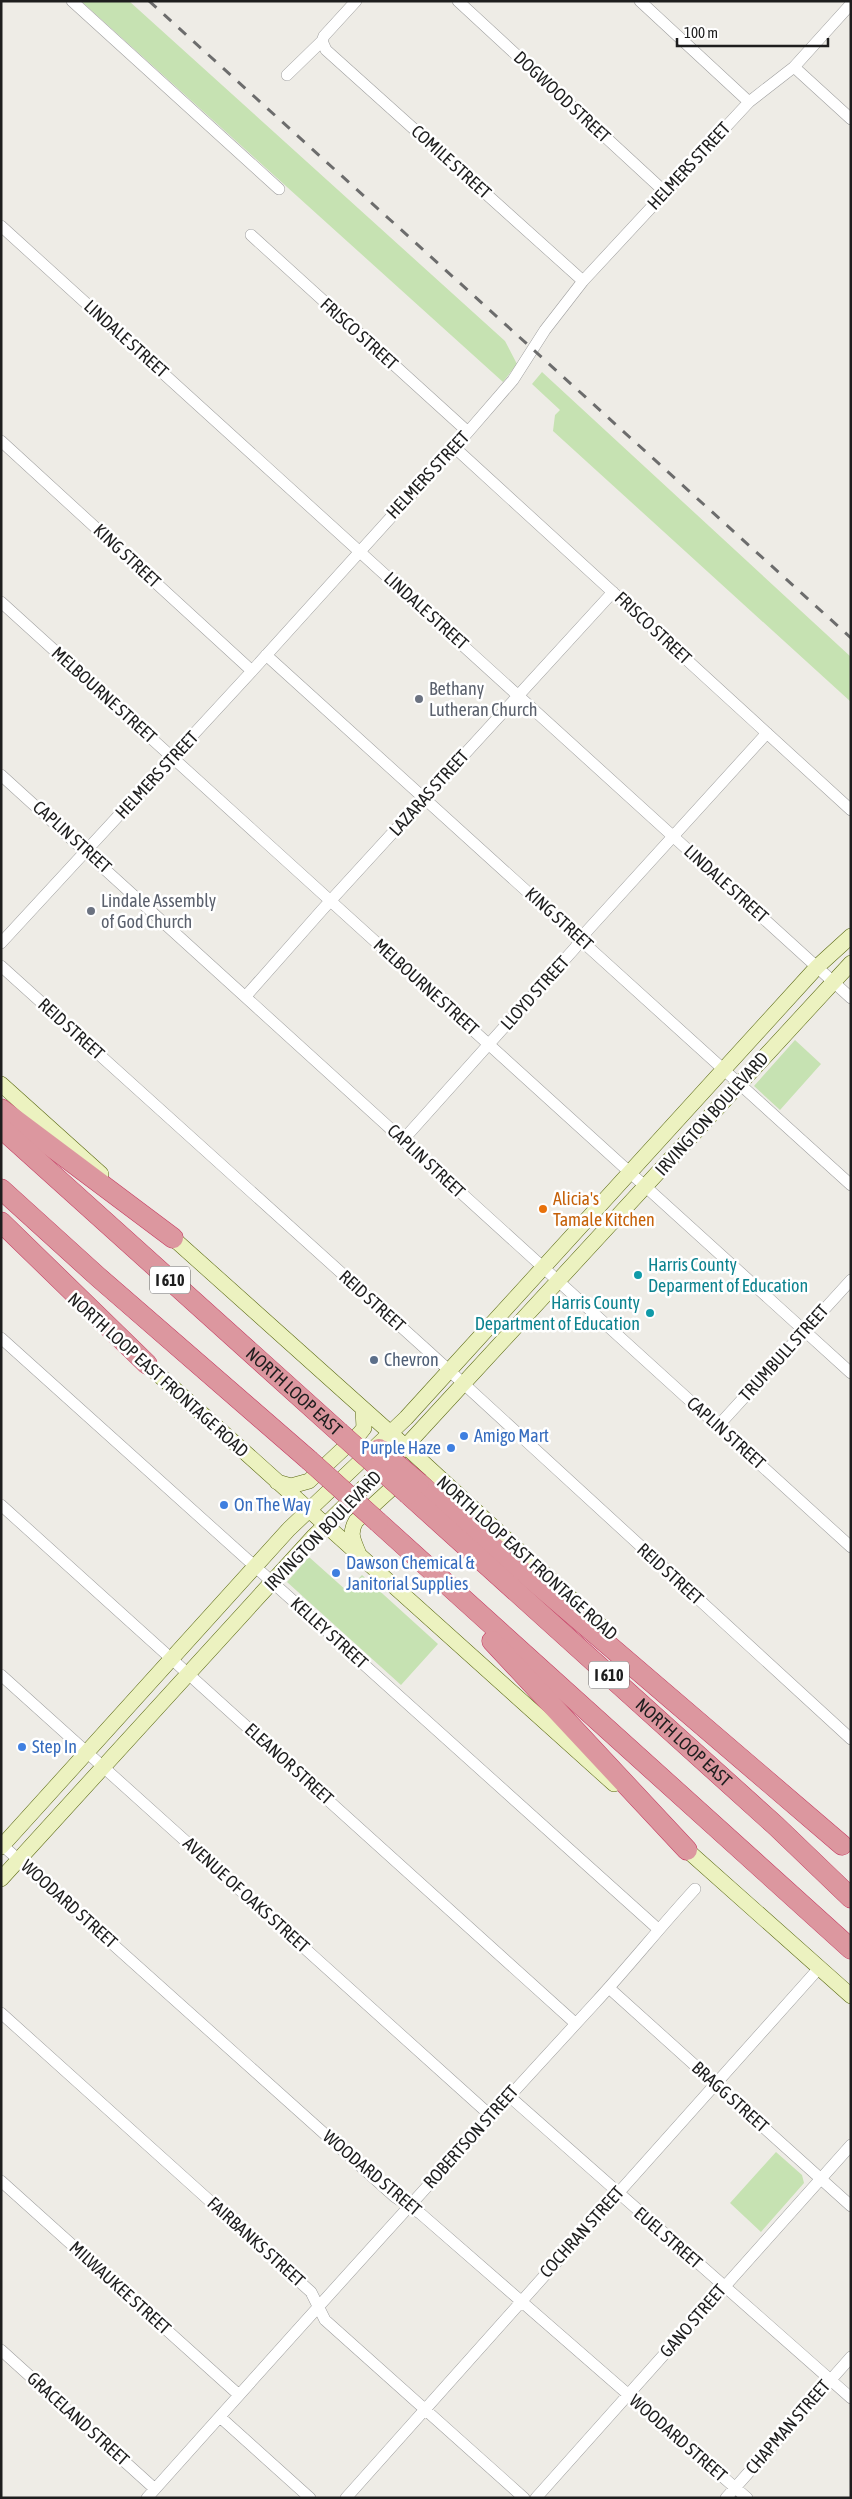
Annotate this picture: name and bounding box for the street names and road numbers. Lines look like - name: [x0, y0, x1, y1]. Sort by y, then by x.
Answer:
- street label: DOGWOOD STREET: [510, 47, 615, 147]
- street label: HELMERS STREET: [643, 118, 734, 214]
- street label: COMILE STREET: [407, 120, 495, 203]
- street label: FRISCO STREET: [316, 293, 402, 374]
- street label: LINDALE STREET: [80, 295, 173, 382]
- street label: HELMERS STREET: [382, 427, 473, 523]
- street label: KING STREET: [90, 519, 165, 592]
- street label: LINDALE STREET: [380, 567, 473, 654]
- street label: FRISCO STREET: [611, 587, 696, 668]
- street label: MELBOURNE STREET: [48, 642, 161, 747]
- street label: HELMERS STREET: [111, 727, 202, 823]
- street label: LAZARAS STREET: [385, 745, 473, 840]
- street label: CAPLIN STREET: [29, 796, 116, 877]
- street label: LINDALE STREET: [680, 840, 773, 927]
- street label: KING STREET: [521, 883, 598, 955]
- street label: MELBOURNE STREET: [370, 934, 483, 1039]
- street label: LLOYD STREET: [496, 951, 573, 1034]
- street label: REID STREET: [34, 994, 109, 1064]
- street label: IRVINGTON BOULEVARD: [651, 1048, 773, 1180]
- street label: CAPLIN STREET: [383, 1120, 469, 1202]
- road number: I 610: [150, 1266, 190, 1294]
- street label: REID STREET: [335, 1266, 410, 1336]
- street label: NORTH LOOP EAST FRONTAGE ROAD: [64, 1288, 253, 1461]
- street label: TRUMBULL STREET: [735, 1300, 833, 1405]
- street label: NORTH LOOP EAST: [242, 1343, 347, 1440]
- street label: CAPLIN STREET: [683, 1392, 770, 1473]
- street label: IRVINGTON BOULEVARD: [260, 1466, 385, 1595]
- street label: NORTH LOOP EAST FRONTAGE ROAD: [433, 1471, 622, 1644]
- street label: REID STREET: [633, 1539, 708, 1609]
- street label: KELLEY STREET: [287, 1593, 372, 1673]
- road number: I 610: [589, 1662, 629, 1688]
- street label: NORTH LOOP EAST: [632, 1694, 736, 1791]
- street label: ELEANOR STREET: [241, 1719, 338, 1809]
- street label: AVENUE OF OAKS STREET: [179, 1832, 314, 1957]
- street label: WOODARD STREET: [17, 1855, 122, 1952]
- street label: BRAGG STREET: [688, 2057, 773, 2136]
- street label: ROBERTSON STREET: [419, 2081, 522, 2192]
- street label: WOODARD STREET: [319, 2125, 426, 2220]
- street label: COCHRAN STREET: [535, 2182, 628, 2282]
- street label: FAIRBANKS STREET: [203, 2192, 309, 2291]
- street label: EUEL STREET: [630, 2202, 707, 2273]
- street label: MILWAUKEE STREET: [65, 2237, 175, 2339]
- street label: GANO STREET: [655, 2280, 730, 2361]
- street label: GRACELAND STREET: [23, 2367, 134, 2470]
- street label: CHAPMAN STREET: [741, 2375, 834, 2478]
- street label: WOODARD STREET: [625, 2390, 731, 2486]

